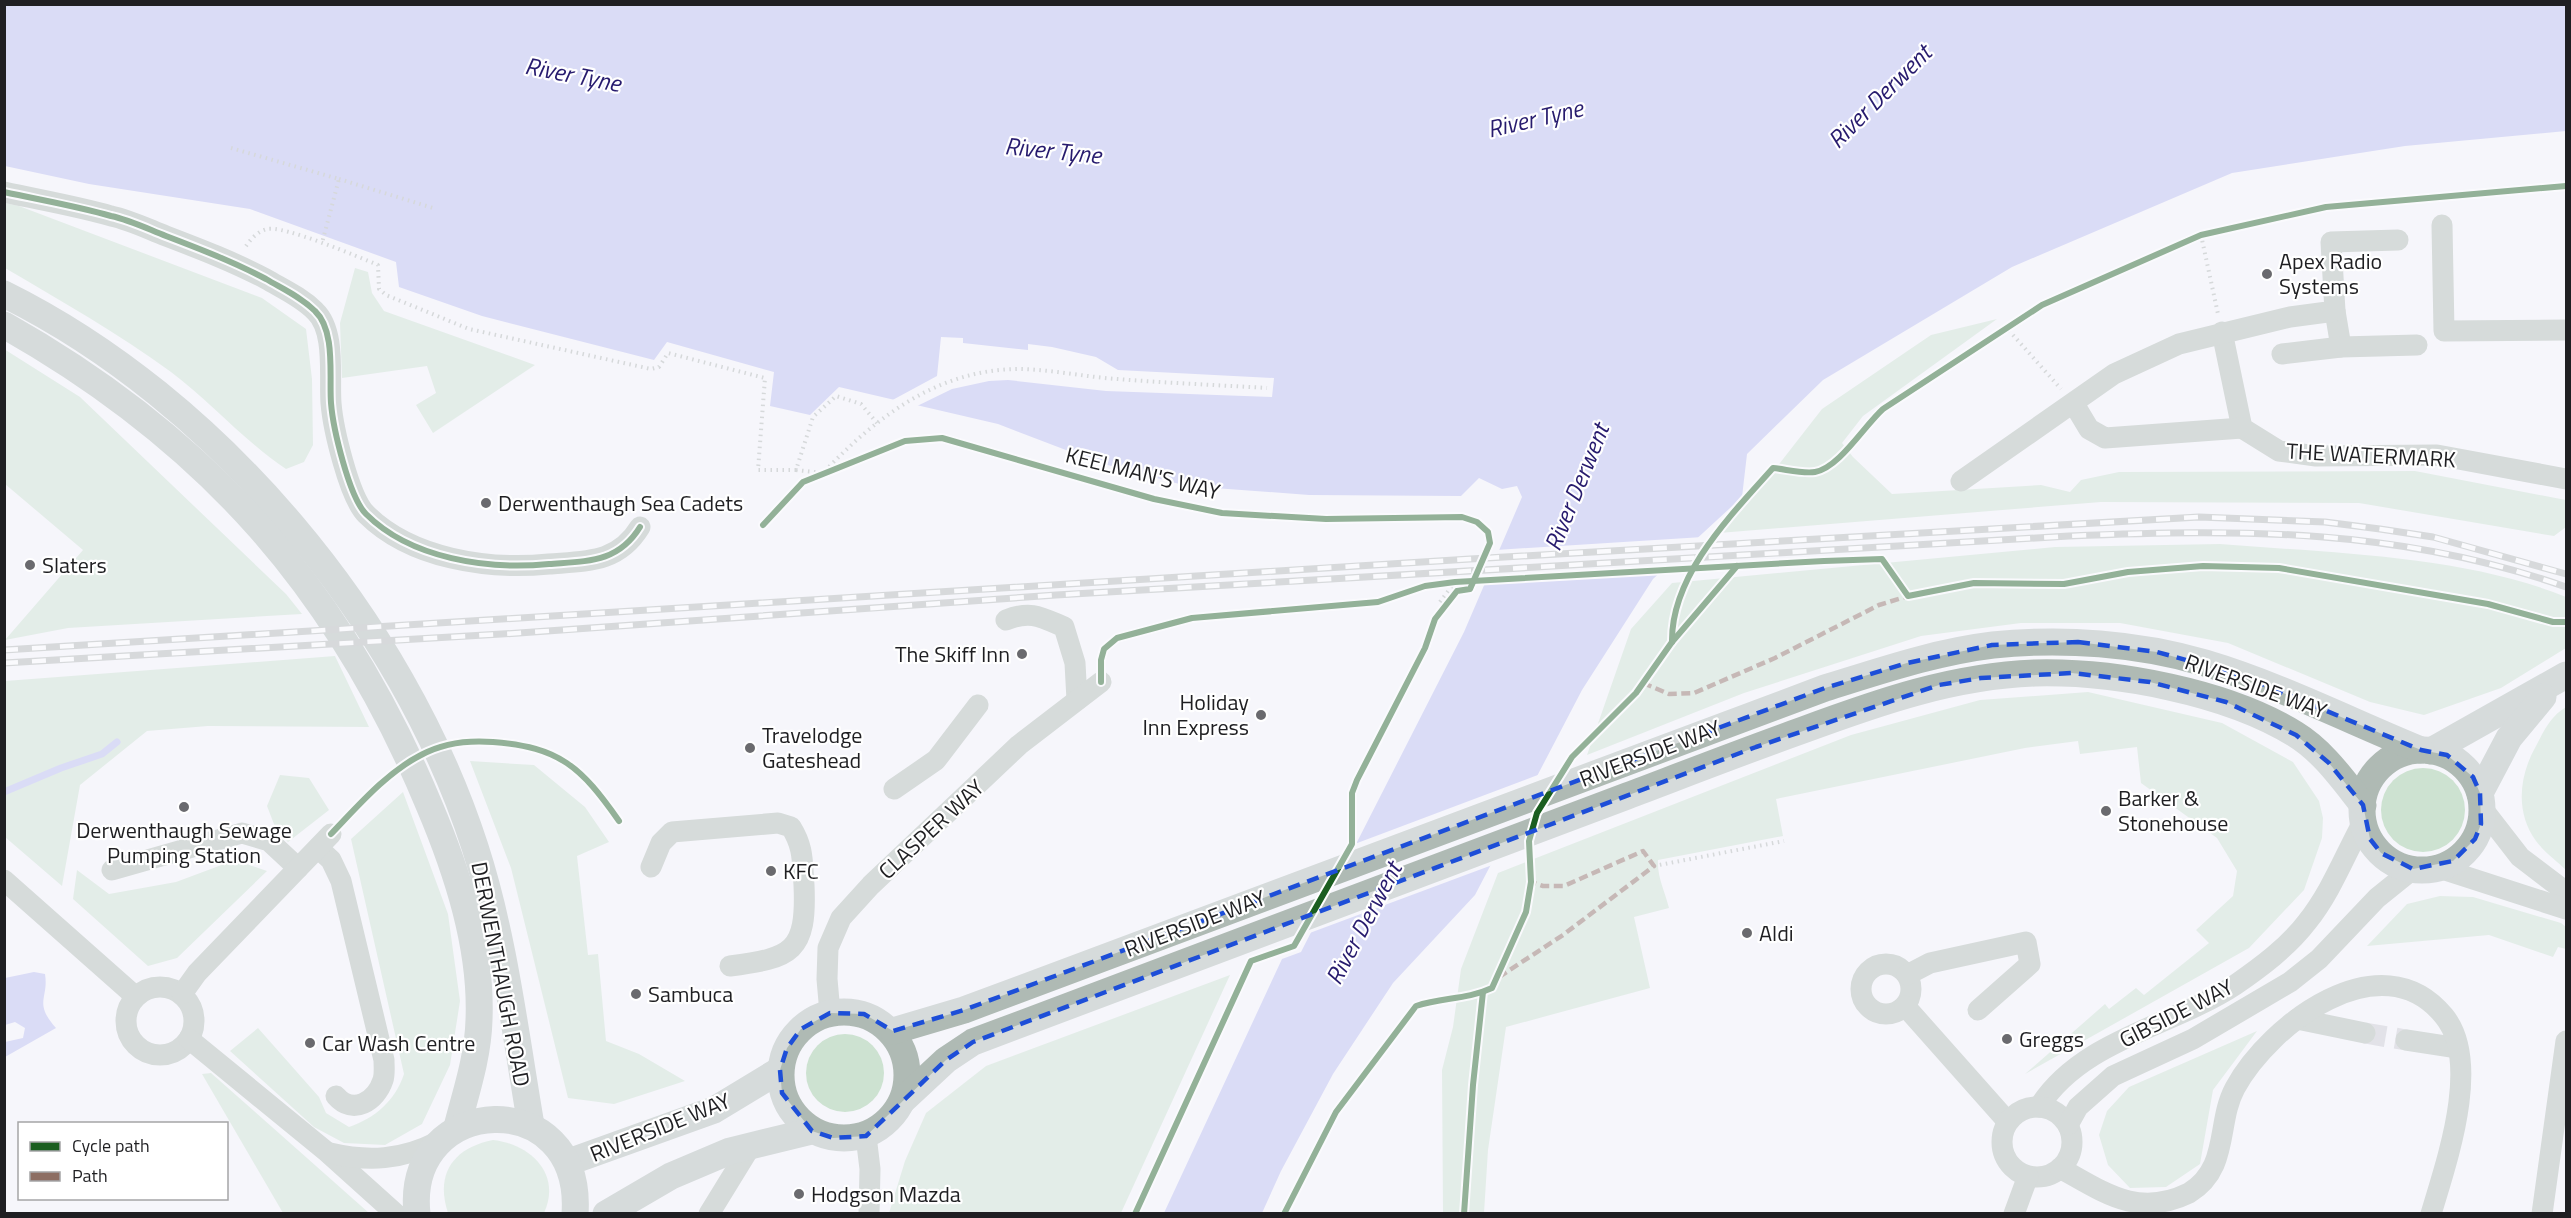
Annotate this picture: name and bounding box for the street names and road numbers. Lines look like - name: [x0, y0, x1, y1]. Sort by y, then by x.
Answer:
- street label: THE WATERMARK: [2285, 434, 2457, 476]
- street label: KEELMAN'S WAY: [1062, 437, 1224, 509]
- street label: RIVERSIDE WAY: [2180, 645, 2332, 727]
- street label: RIVERSIDE WAY: [1574, 710, 1726, 796]
- street label: CLASPER WAY: [870, 771, 992, 887]
- street label: DERWENTHAUGH ROAD: [463, 859, 539, 1089]
- street label: RIVERSIDE WAY: [1119, 880, 1271, 966]
- street label: GIBSIDE WAY: [2113, 970, 2239, 1056]
- street label: RIVERSIDE WAY: [585, 1083, 736, 1171]

